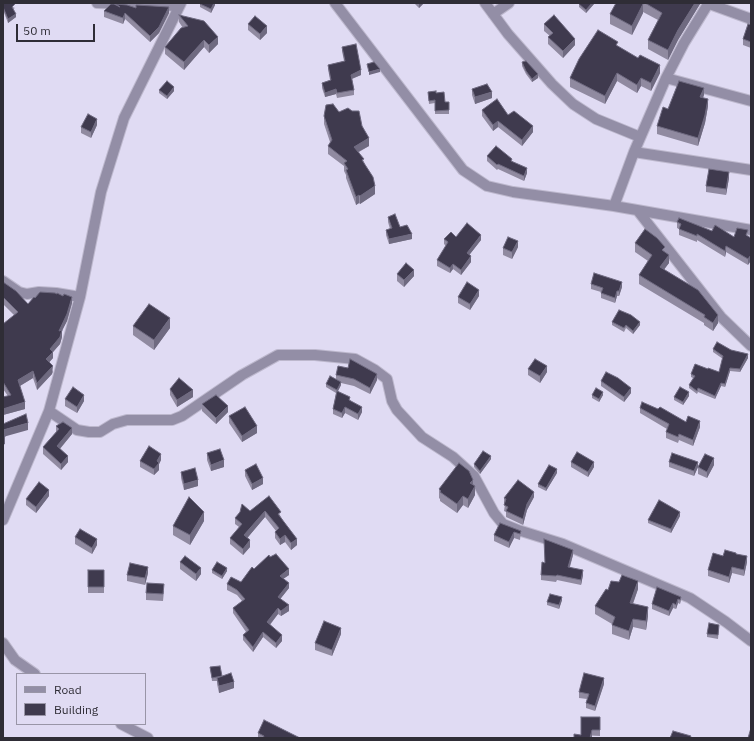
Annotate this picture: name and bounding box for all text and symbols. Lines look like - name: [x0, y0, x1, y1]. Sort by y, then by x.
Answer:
- scale bar: [18, 16, 97, 42]
- text: 50 m: [23, 23, 51, 38]
- legend: [16, 673, 146, 725]
- text: Road: [54, 682, 82, 697]
- text: Building: [54, 702, 98, 717]

